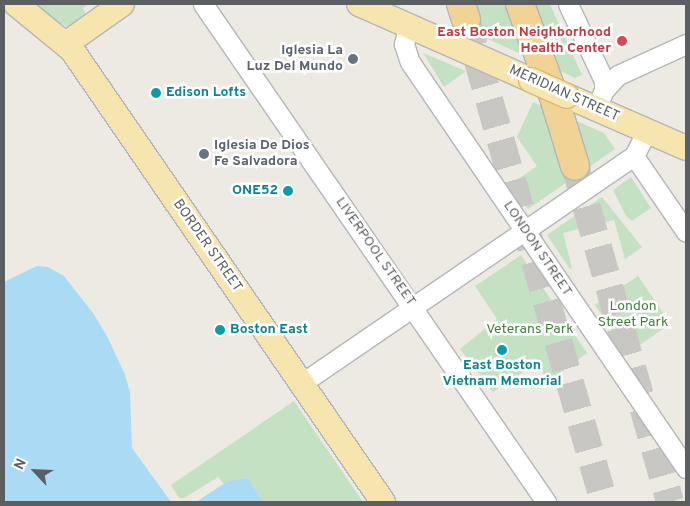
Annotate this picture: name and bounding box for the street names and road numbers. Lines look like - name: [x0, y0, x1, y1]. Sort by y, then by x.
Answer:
- street label: MERIDIAN STREET: [506, 62, 622, 126]
- street label: LIVERPOOL STREET: [331, 194, 419, 310]
- street label: BORDER STREET: [169, 196, 245, 296]
- street label: LONDON STREET: [499, 198, 575, 300]

